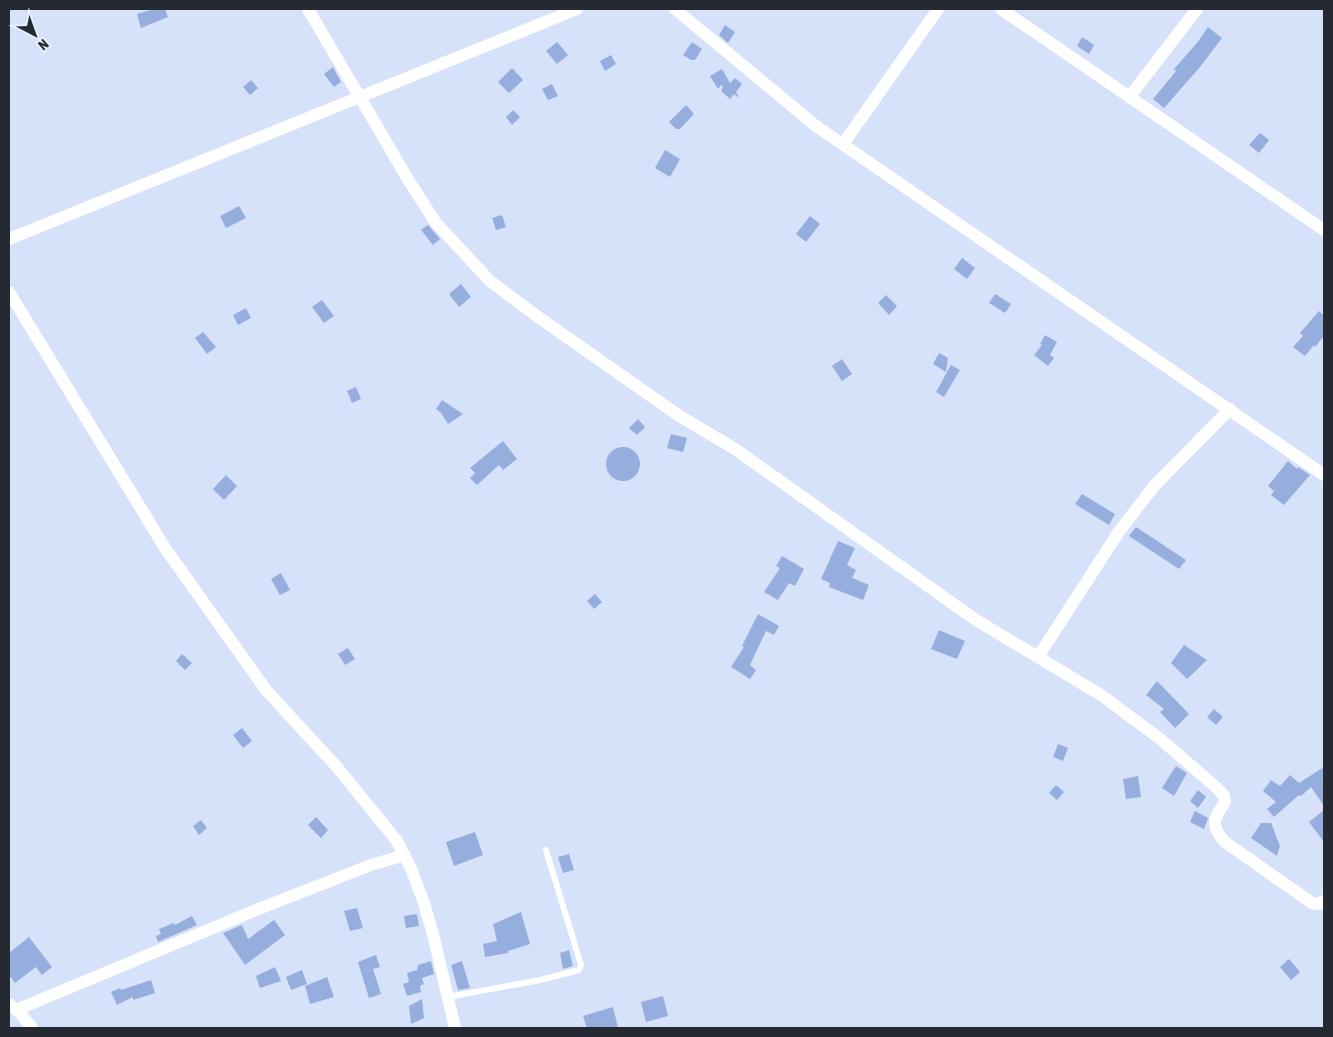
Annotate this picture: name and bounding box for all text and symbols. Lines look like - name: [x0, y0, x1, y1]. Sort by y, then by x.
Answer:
- north arrow: [10, 10, 60, 60]
- text: N: [35, 36, 52, 54]

